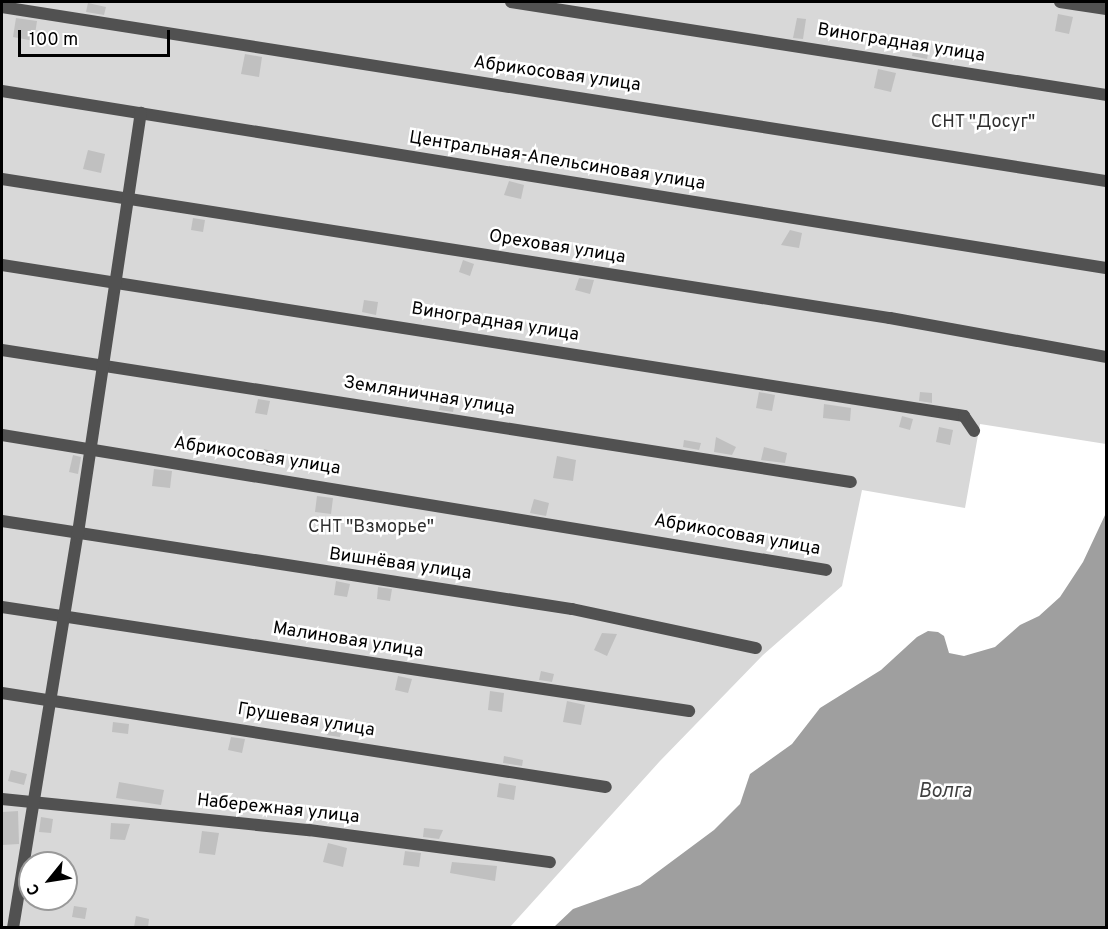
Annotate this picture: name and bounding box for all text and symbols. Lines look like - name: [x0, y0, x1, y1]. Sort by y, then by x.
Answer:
- scale bar: [21, 18, 172, 56]
- street label: Виноградная улица: [816, 20, 986, 68]
- text: 100 m: [29, 29, 78, 52]
- street label: Абрикосовая улица: [472, 53, 642, 97]
- park label: СНТ "Досуг": [930, 112, 1036, 134]
- street label: Центральная-Апельсиновая улица: [408, 128, 706, 196]
- street label: Ореховая улица: [487, 227, 627, 269]
- street label: Виноградная улица: [410, 299, 580, 347]
- street label: Земляничная улица: [342, 373, 516, 421]
- street label: Абрикосовая улица: [172, 433, 342, 481]
- street label: Абрикосовая улица: [652, 511, 822, 561]
- park label: СНТ "Взморье": [308, 517, 434, 539]
- street label: Вишнёвая улица: [327, 544, 473, 586]
- street label: Малиновая улица: [271, 618, 425, 664]
- street label: Грушевая улица: [236, 699, 376, 743]
- water label: Волга: [918, 780, 972, 804]
- street label: Набережная улица: [196, 791, 360, 829]
- north arrow: [18, 851, 78, 911]
- text: С: [23, 880, 45, 898]

